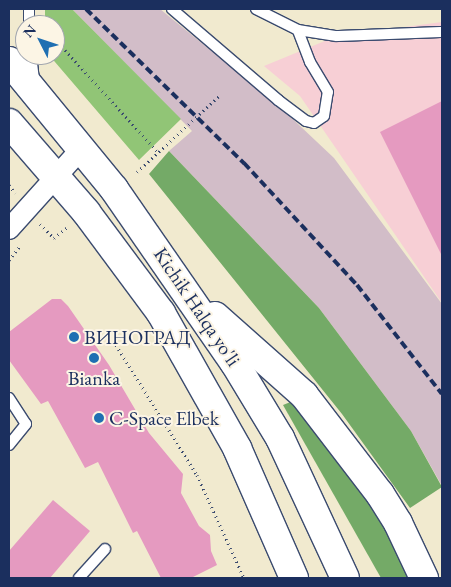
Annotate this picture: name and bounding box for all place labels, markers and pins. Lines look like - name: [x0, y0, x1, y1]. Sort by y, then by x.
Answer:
- place label: ВИНОГРАД: [84, 325, 191, 349]
- marker: ВИНОГРАД: [68, 331, 80, 343]
- marker: Bianka: [88, 352, 100, 364]
- place label: Bianka: [68, 366, 120, 390]
- place label: C-Space Elbek: [109, 406, 219, 430]
- marker: C-Space Elbek: [93, 412, 105, 424]

